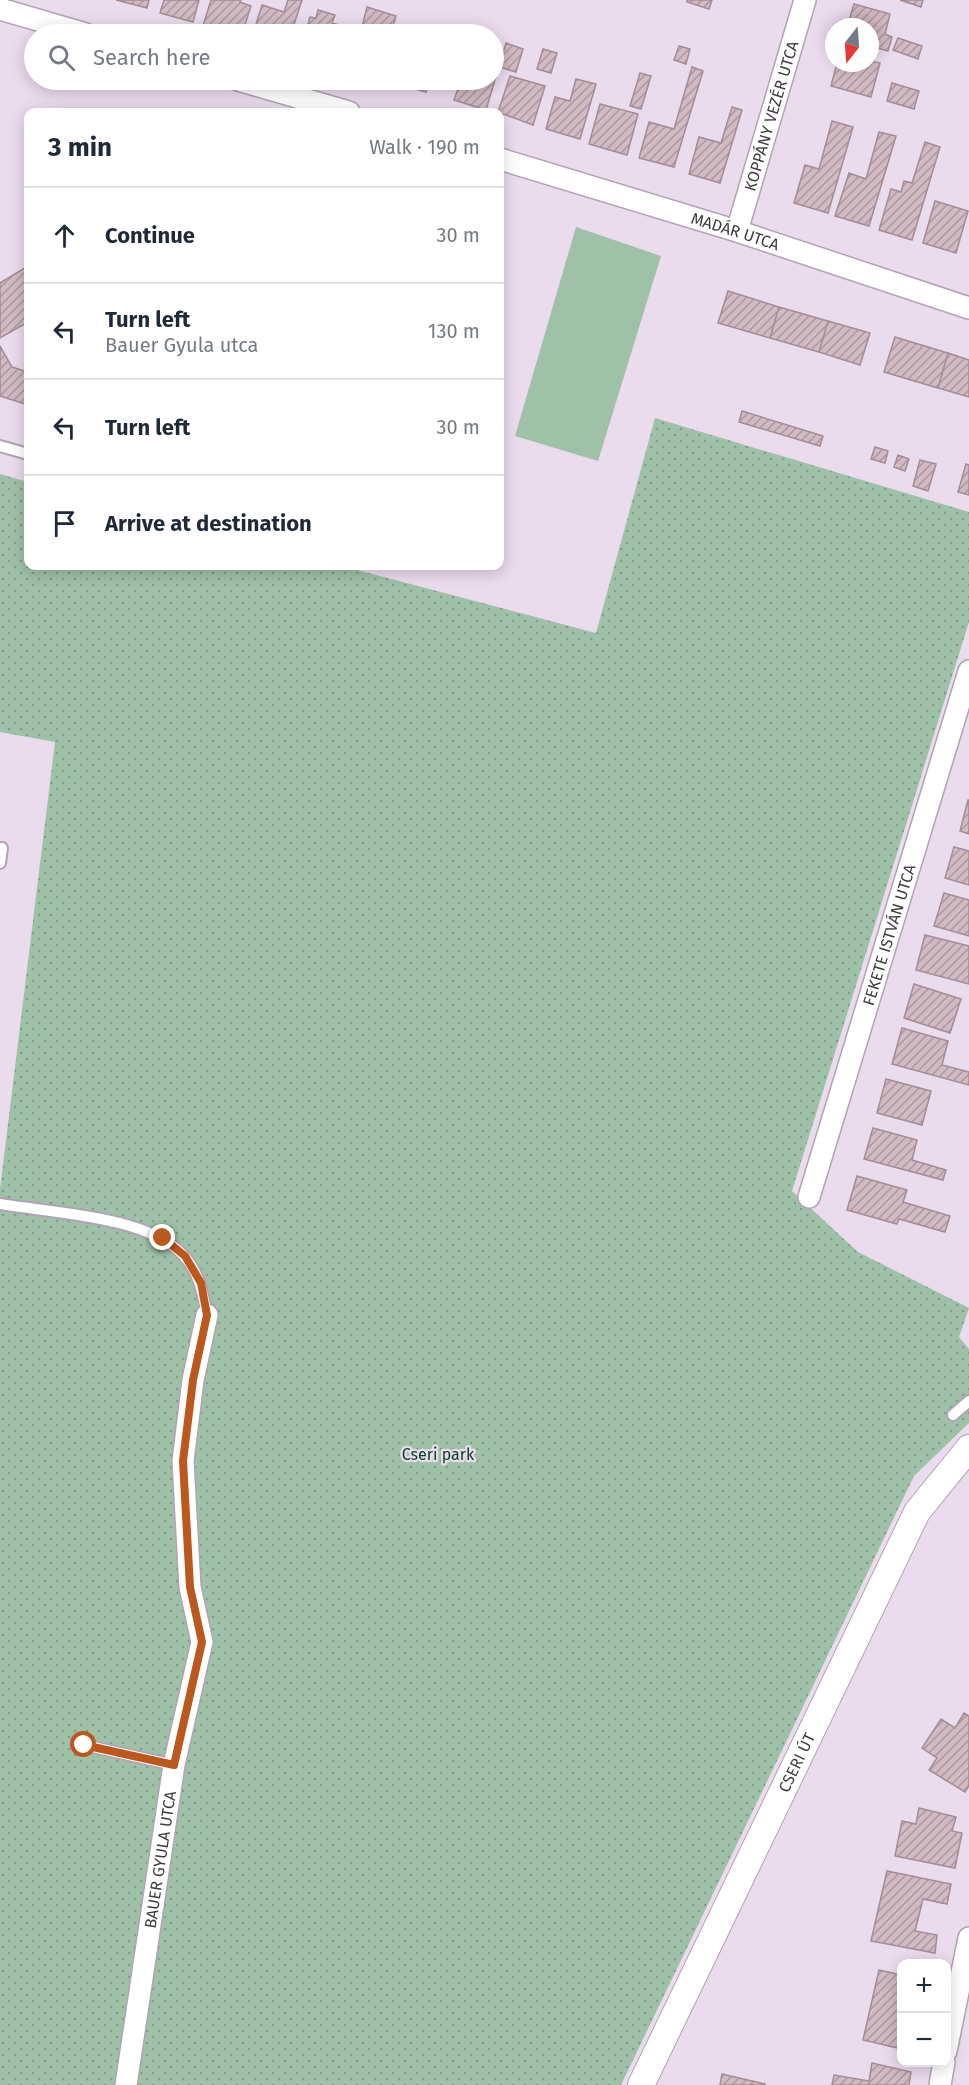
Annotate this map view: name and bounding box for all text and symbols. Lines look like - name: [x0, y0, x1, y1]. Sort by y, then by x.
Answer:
- north arrow: [825, 18, 879, 72]
- search box: [24, 24, 504, 90]
- street label: KOPPÁNY VEZÉR UTCA: [740, 38, 802, 193]
- icon: search: [45, 41, 78, 74]
- text: Search here: [93, 44, 211, 71]
- text: 3 min: [48, 132, 112, 163]
- text: Walk · 190 m: [369, 135, 480, 159]
- street label: MADÁR UTCA: [689, 208, 783, 254]
- icon: ahead: [48, 219, 81, 252]
- text: Continue: [105, 222, 195, 249]
- text: 30 m: [436, 223, 480, 247]
- text: Turn left: [105, 306, 190, 333]
- icon: left: [48, 315, 81, 348]
- text: 130 m: [428, 319, 480, 343]
- text: Bauer Gyula utca: [105, 333, 258, 357]
- icon: left: [48, 411, 81, 444]
- text: Turn left: [105, 414, 190, 441]
- text: 30 m: [436, 415, 480, 439]
- icon: arrive: [48, 507, 81, 540]
- text: Arrive at destination: [105, 510, 312, 537]
- street label: FEKETE ISTVÁN UTCA: [858, 861, 919, 1008]
- route end: [149, 1224, 175, 1250]
- park label: Cseri park: [402, 1445, 475, 1464]
- street label: CSERI ÚT: [774, 1729, 819, 1795]
- route start: [70, 1731, 96, 1757]
- street label: BAUER GYULA UTCA: [140, 1789, 180, 1930]
- map controls: [897, 1959, 951, 2067]
- button: +: [897, 1959, 951, 2013]
- button: −: [897, 2013, 951, 2067]

